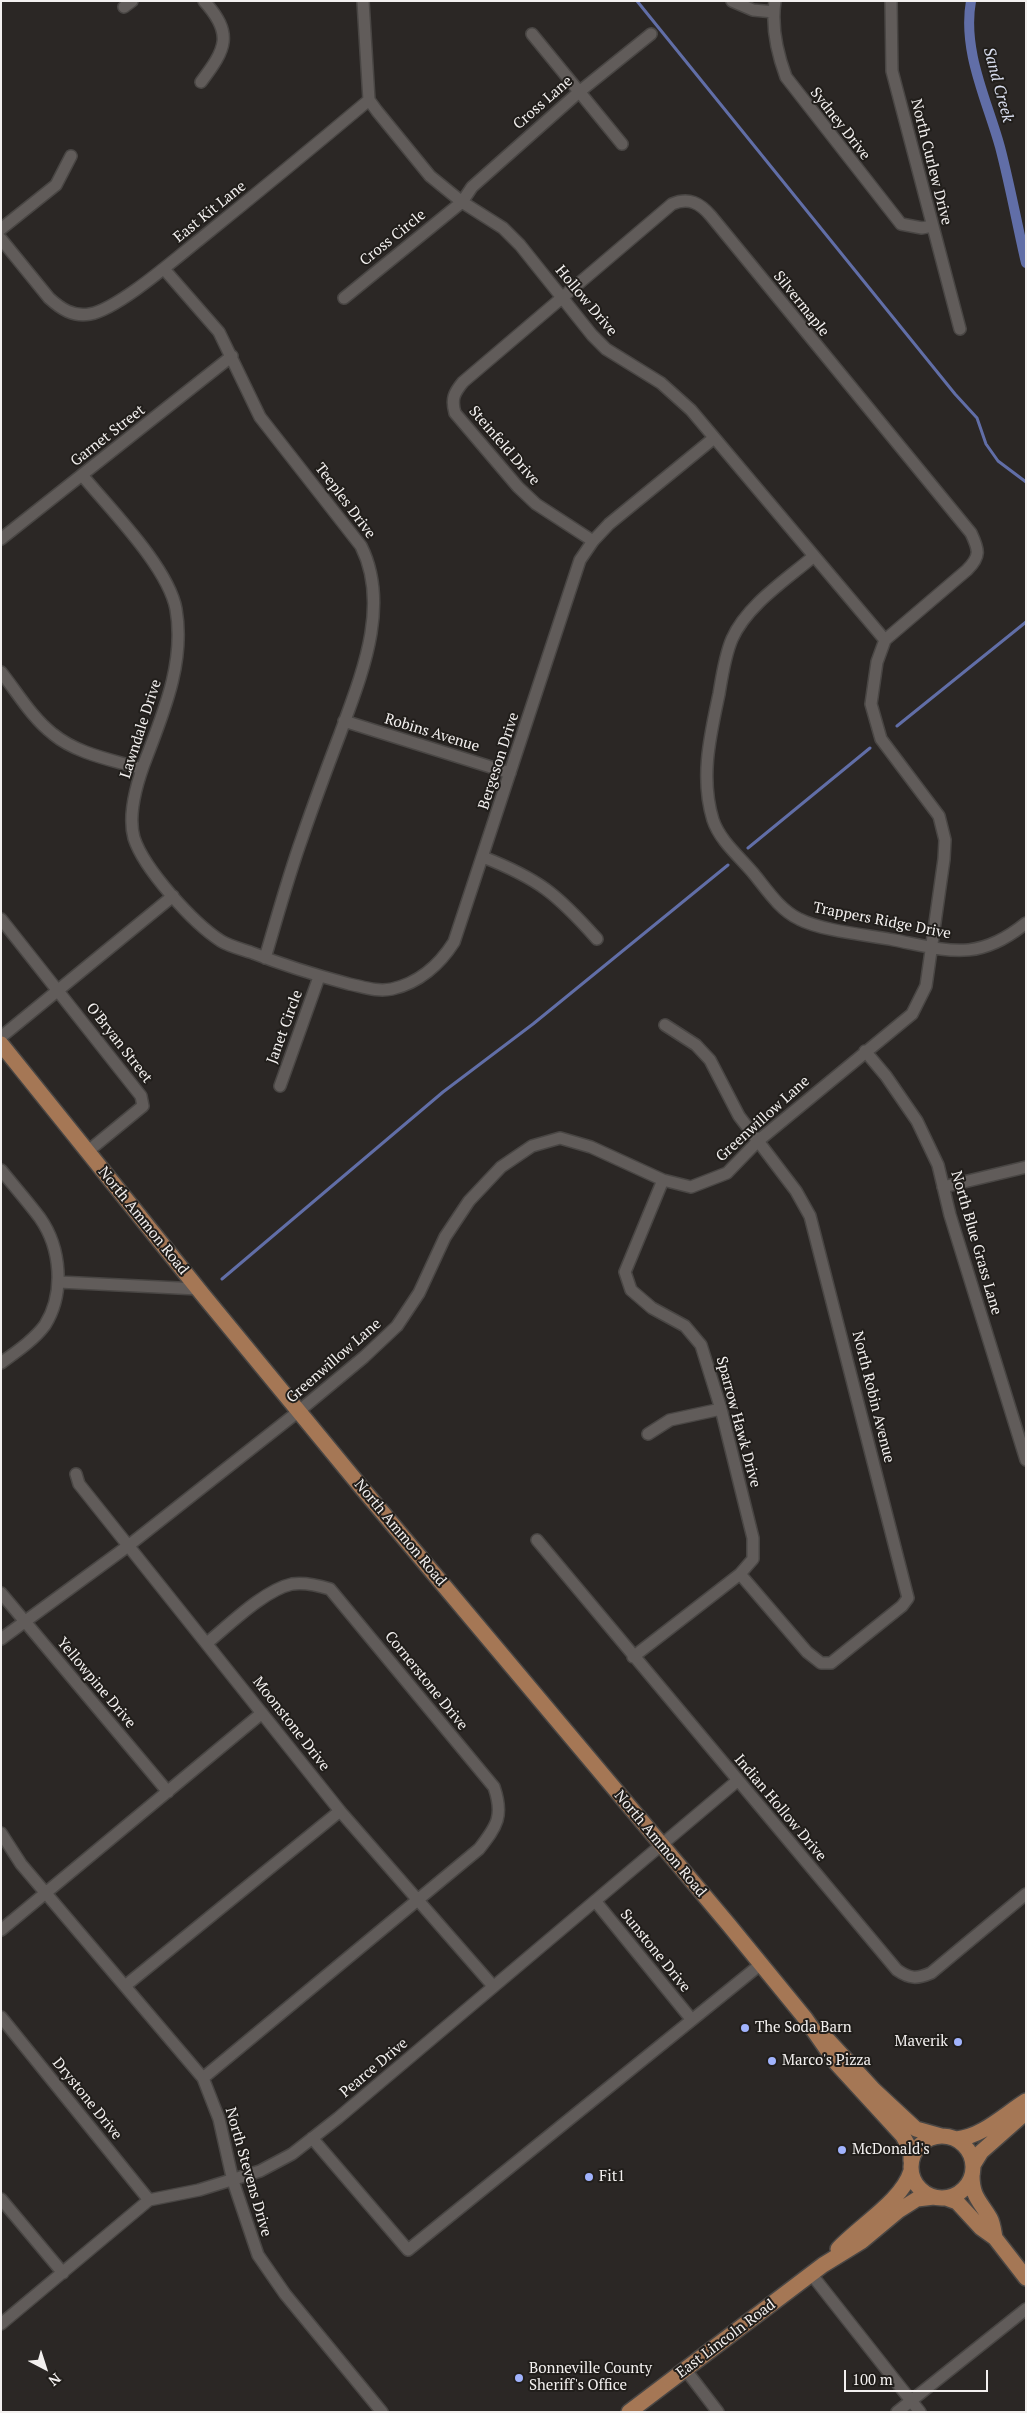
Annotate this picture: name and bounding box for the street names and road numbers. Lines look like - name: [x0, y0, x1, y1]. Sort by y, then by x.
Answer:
- street label: Cross Lane: [510, 72, 576, 134]
- street label: Sydney Drive: [806, 84, 874, 164]
- street label: North Curlew Drive: [907, 97, 955, 227]
- street label: East Kit Lane: [170, 177, 250, 247]
- street label: Cross Circle: [357, 206, 429, 270]
- street label: Hollow Drive: [551, 262, 621, 340]
- street label: Silvermaple: [769, 268, 833, 340]
- street label: Garnet Street: [67, 401, 149, 471]
- street label: Steinfeld Drive: [465, 403, 543, 489]
- street label: Teeples Drive: [311, 460, 379, 542]
- street label: Lawndale Drive: [117, 677, 165, 781]
- street label: Robins Avenue: [382, 710, 482, 756]
- street label: Bergeson Drive: [475, 710, 523, 812]
- street label: Trappers Ridge Drive: [812, 899, 952, 943]
- street label: Janet Circle: [263, 988, 307, 1066]
- street label: O'Bryan Street: [82, 999, 156, 1087]
- street label: Greenwillow Lane: [713, 1072, 813, 1166]
- street label: North Ammon Road: [94, 1163, 192, 1279]
- street label: North Blue Grass Lane: [947, 1169, 1005, 1317]
- street label: Greenwillow Lane: [283, 1315, 385, 1407]
- street label: North Robin Avenue: [848, 1329, 898, 1465]
- street label: Sparrow Hawk Drive: [712, 1355, 764, 1489]
- street label: North Ammon Road: [350, 1476, 450, 1590]
- street label: Cornerstone Drive: [381, 1628, 471, 1734]
- street label: Yellowpine Drive: [53, 1634, 139, 1732]
- street label: Moonstone Drive: [249, 1673, 333, 1775]
- street label: Indian Hollow Drive: [730, 1751, 830, 1865]
- street label: North Ammon Road: [610, 1787, 710, 1901]
- street label: Sunstone Drive: [616, 1906, 694, 1996]
- street label: Pearce Drive: [336, 2034, 412, 2102]
- street label: Drystone Drive: [48, 2054, 126, 2144]
- street label: North Stevens Drive: [221, 2105, 275, 2239]
- street label: East Lincoln Road: [673, 2296, 779, 2382]

